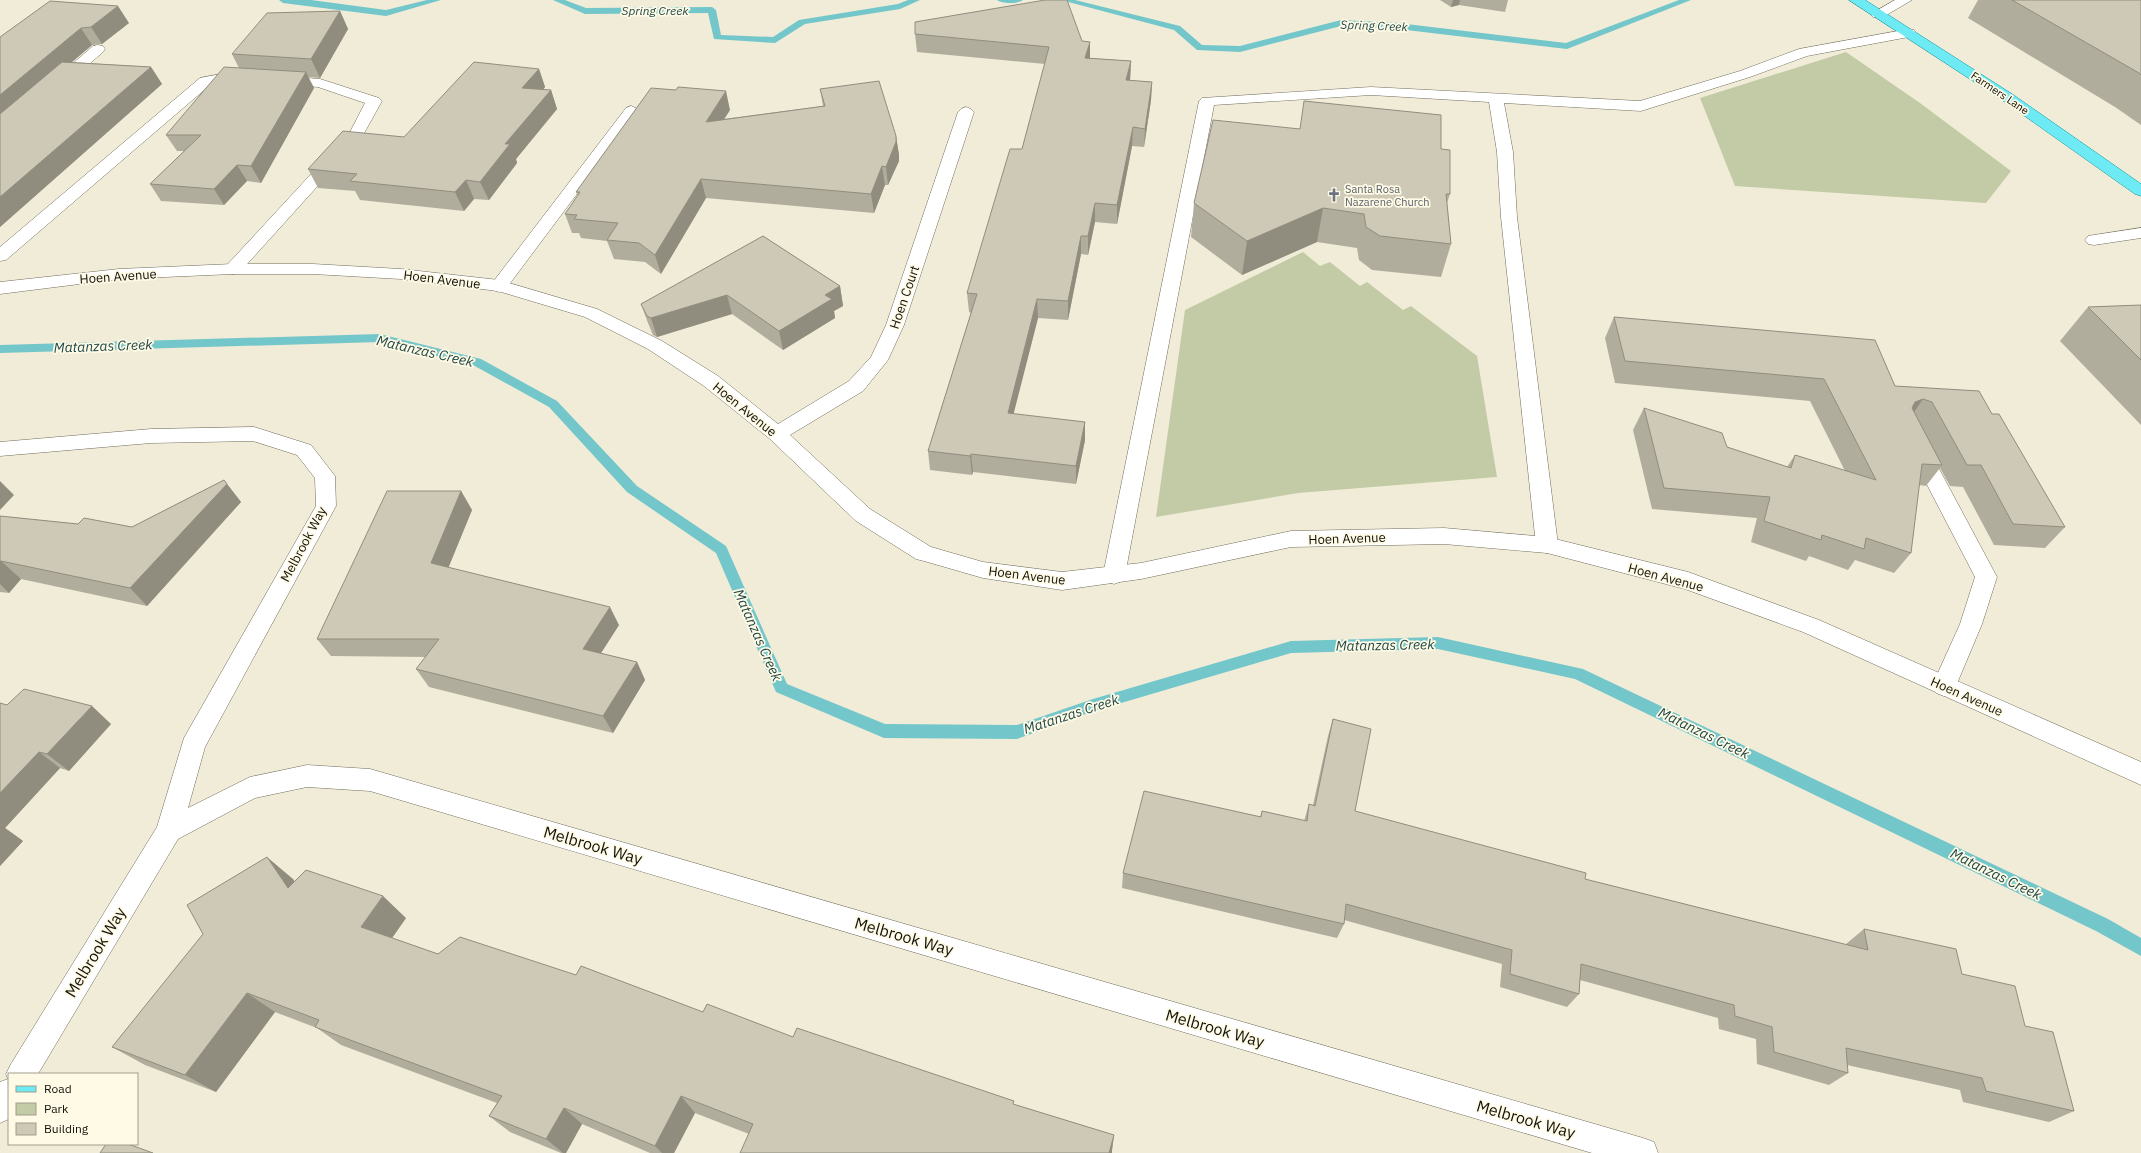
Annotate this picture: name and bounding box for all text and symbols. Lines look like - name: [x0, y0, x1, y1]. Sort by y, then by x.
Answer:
- water label: Spring Creek: [621, 3, 689, 18]
- water label: Spring Creek: [1340, 17, 1409, 34]
- street label: Farmers Lane: [1968, 68, 2032, 118]
- place label: Santa Rosa Nazarene Church: [1345, 182, 1430, 209]
- church icon: Santa Rosa Nazarene Church: [1326, 187, 1342, 203]
- street label: Hoen Court: [886, 263, 923, 331]
- street label: Hoen Avenue: [79, 265, 157, 288]
- street label: Hoen Avenue: [402, 266, 481, 293]
- water label: Matanzas Creek: [375, 331, 476, 371]
- water label: Matanzas Creek: [53, 335, 153, 357]
- street label: Hoen Avenue: [709, 378, 780, 440]
- street label: Melbrook Way: [277, 503, 331, 585]
- street label: Hoen Avenue: [1308, 529, 1386, 548]
- street label: Hoen Avenue: [1626, 559, 1705, 596]
- street label: Hoen Avenue: [987, 562, 1066, 589]
- water label: Matanzas Creek: [730, 586, 787, 685]
- water label: Matanzas Creek: [1335, 635, 1435, 655]
- street label: Hoen Avenue: [1928, 673, 2006, 720]
- water label: Matanzas Creek: [1021, 690, 1122, 738]
- water label: Matanzas Creek: [1656, 703, 1753, 763]
- street label: Melbrook Way: [541, 821, 645, 869]
- water label: Matanzas Creek: [1948, 844, 2045, 904]
- street label: Melbrook Way: [60, 903, 130, 1001]
- street label: Melbrook Way: [852, 912, 956, 960]
- street label: Melbrook Way: [1163, 1004, 1267, 1052]
- legend: [8, 1073, 138, 1145]
- text: Road: [44, 1081, 72, 1096]
- street label: Melbrook Way: [1474, 1095, 1578, 1143]
- text: Park: [44, 1101, 69, 1116]
- text: Building: [44, 1121, 89, 1136]

